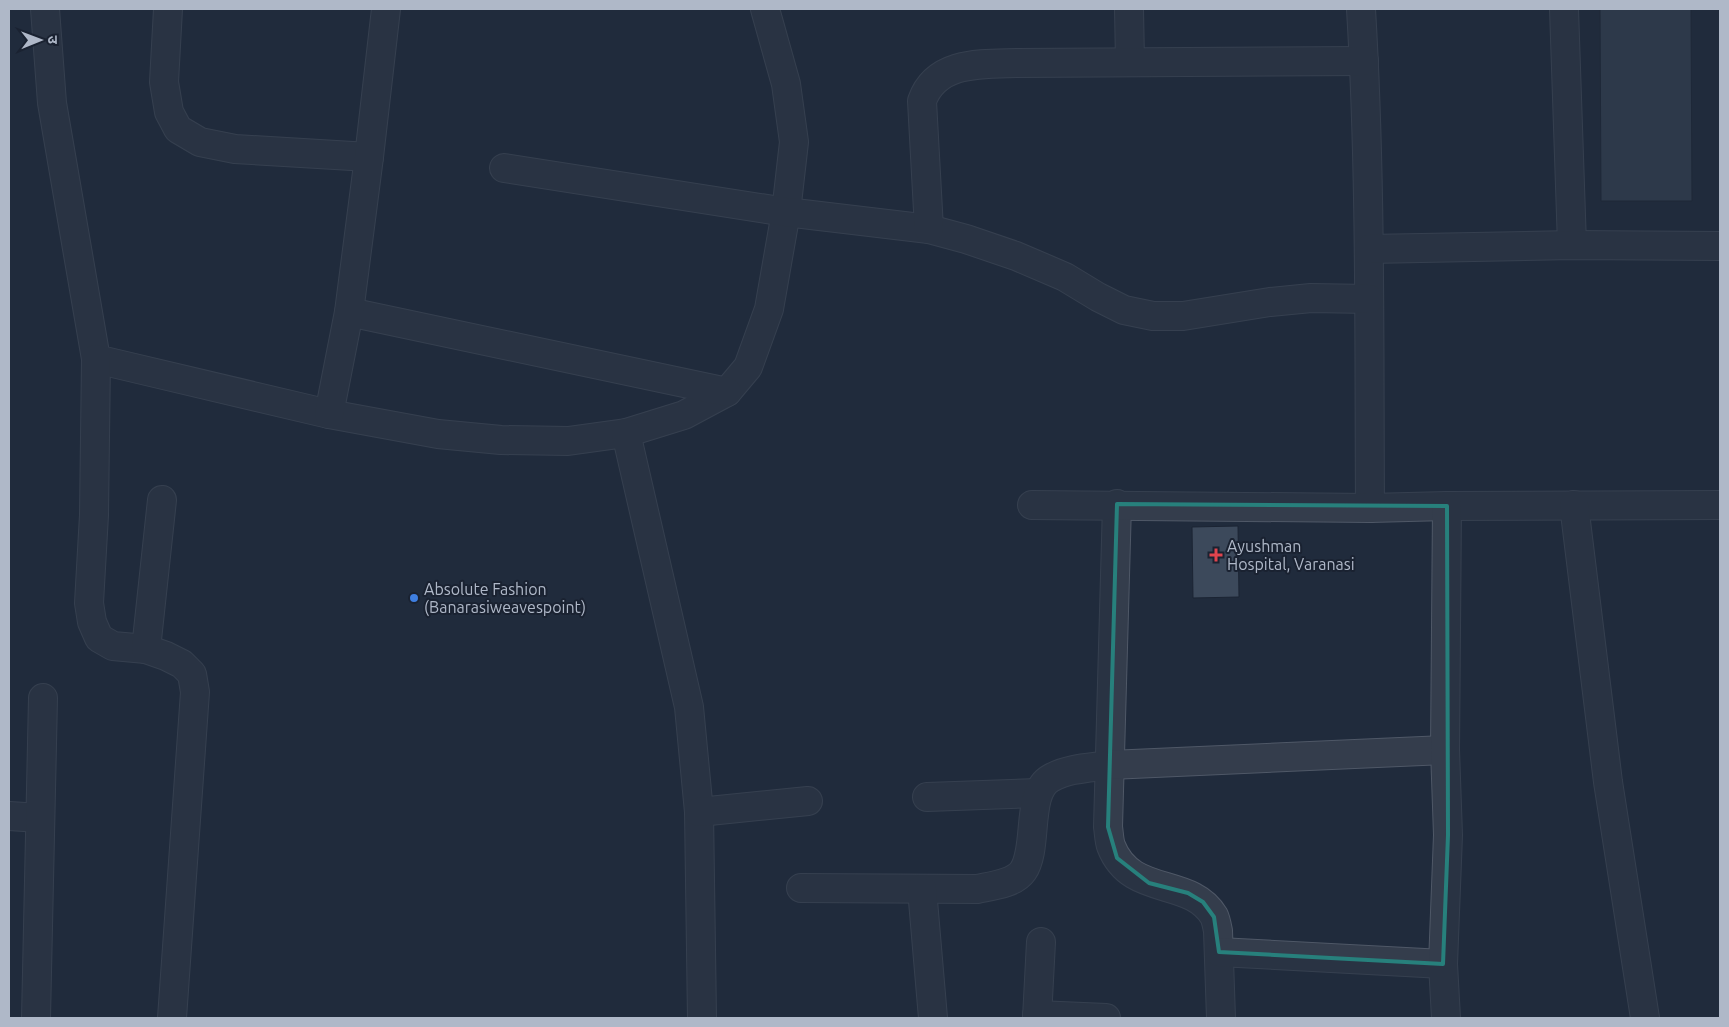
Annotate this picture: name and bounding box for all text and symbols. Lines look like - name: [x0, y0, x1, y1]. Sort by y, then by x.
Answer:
- north arrow: [15, 15, 65, 65]
- text: उ: [45, 36, 61, 45]
- place label: Ayushman Hospital, Varanasi: [1227, 537, 1355, 573]
- marker: Ayushman Hospital, Varanasi: [1209, 548, 1223, 562]
- place label: Absolute Fashion (Banarasiweavespoint): [424, 580, 586, 617]
- marker: Absolute Fashion (Banarasiweavespoint): [408, 592, 420, 604]

